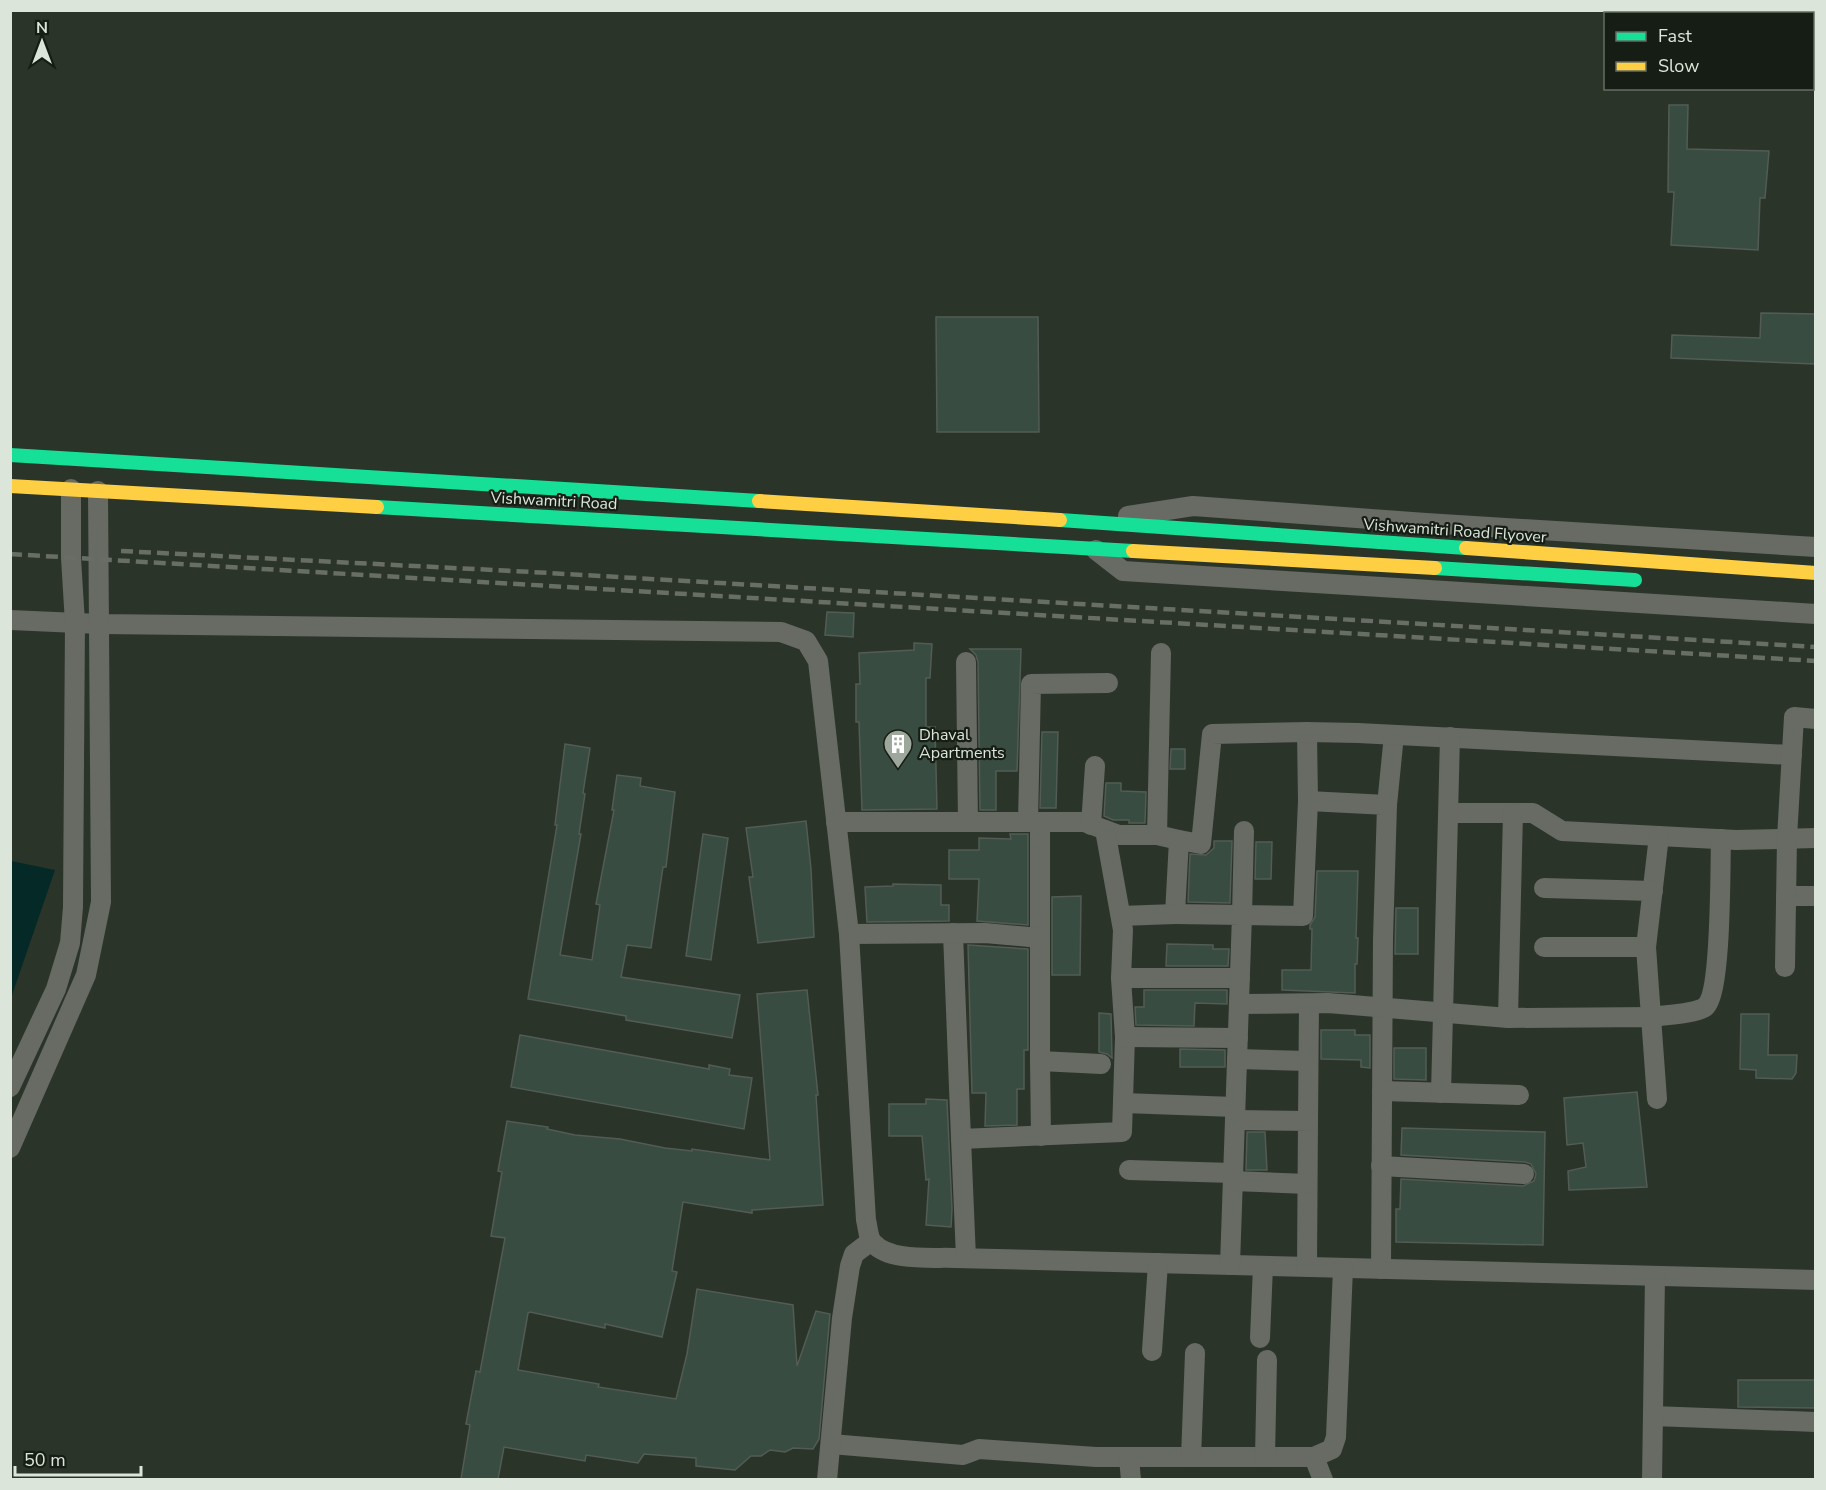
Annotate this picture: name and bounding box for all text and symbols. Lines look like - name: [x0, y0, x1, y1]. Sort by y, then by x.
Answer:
- north arrow: [12, 12, 72, 72]
- legend: [1604, 12, 1814, 90]
- text: N: [36, 17, 48, 39]
- text: Fast: [1658, 24, 1693, 48]
- text: Slow: [1658, 54, 1699, 78]
- street label: Vishwamitri Road: [489, 487, 618, 515]
- street label: Vishwamitri Road Flyover: [1362, 514, 1548, 548]
- place label: Dhaval Apartments: [919, 724, 1005, 764]
- building icon: Dhaval Apartments: [882, 728, 914, 770]
- scale bar: [15, 1439, 141, 1477]
- text: 50 m: [24, 1448, 66, 1472]

